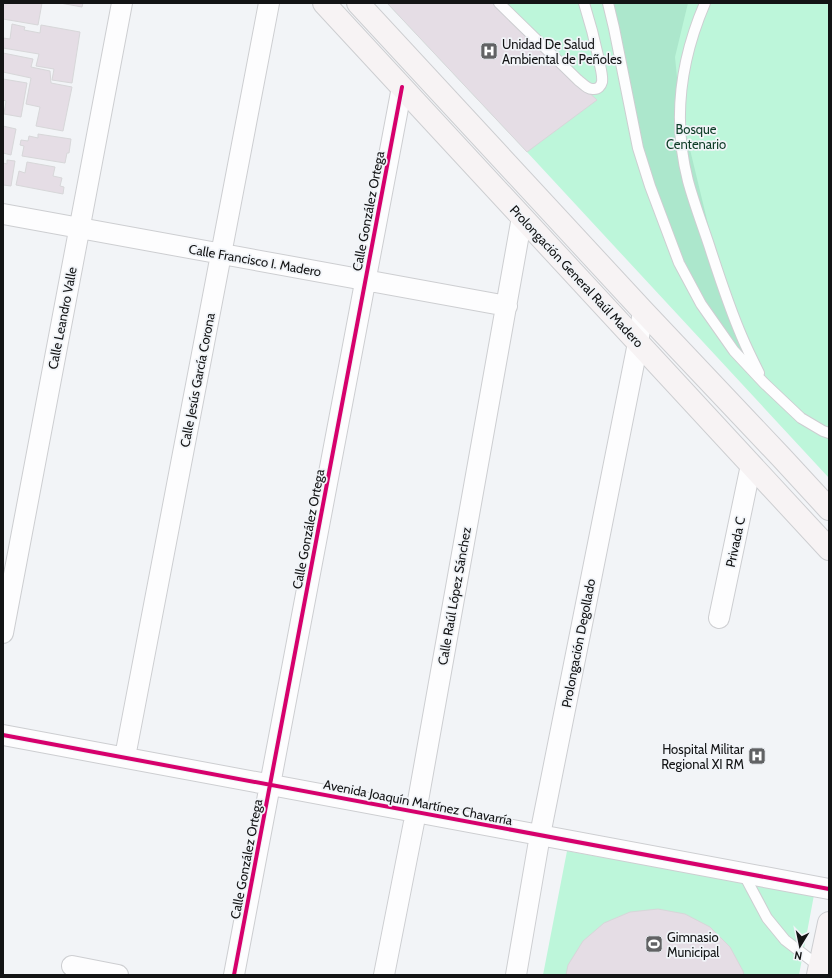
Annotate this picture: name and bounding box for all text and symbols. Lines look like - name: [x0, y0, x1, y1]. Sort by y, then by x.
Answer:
- place label: Unidad De Salud Ambiental de Peñoles: [502, 36, 623, 67]
- hospital icon: Unidad De Salud Ambiental de Peñoles: [479, 41, 499, 61]
- park label: Bosque Centenario: [666, 121, 726, 152]
- street label: Calle González Ortega: [349, 149, 388, 272]
- street label: Prolongación General Raúl Madero: [507, 202, 647, 350]
- street label: Calle Francisco I. Madero: [188, 240, 322, 280]
- street label: Calle Leandro Valle: [44, 265, 80, 371]
- street label: Calle Jesús García Corona: [176, 311, 218, 449]
- street label: Calle González Ortega: [289, 467, 328, 590]
- street label: Privada C: [722, 515, 748, 569]
- street label: Calle Raúl López Sánchez: [434, 526, 474, 666]
- street label: Prolongación Degollado: [558, 577, 598, 709]
- place label: Hospital Militar Regional XI RM: [661, 741, 745, 772]
- hospital icon: Hospital Militar Regional XI RM: [747, 746, 767, 766]
- street label: Avenida Joaquín Martínez Chavarría: [322, 776, 515, 828]
- street label: Calle González Ortega: [227, 797, 266, 920]
- north arrow: [780, 926, 820, 966]
- place label: Gimnasio Municipal: [667, 929, 719, 960]
- sports icon: Gimnasio Municipal: [644, 934, 664, 954]
- text: N: [793, 948, 803, 963]

